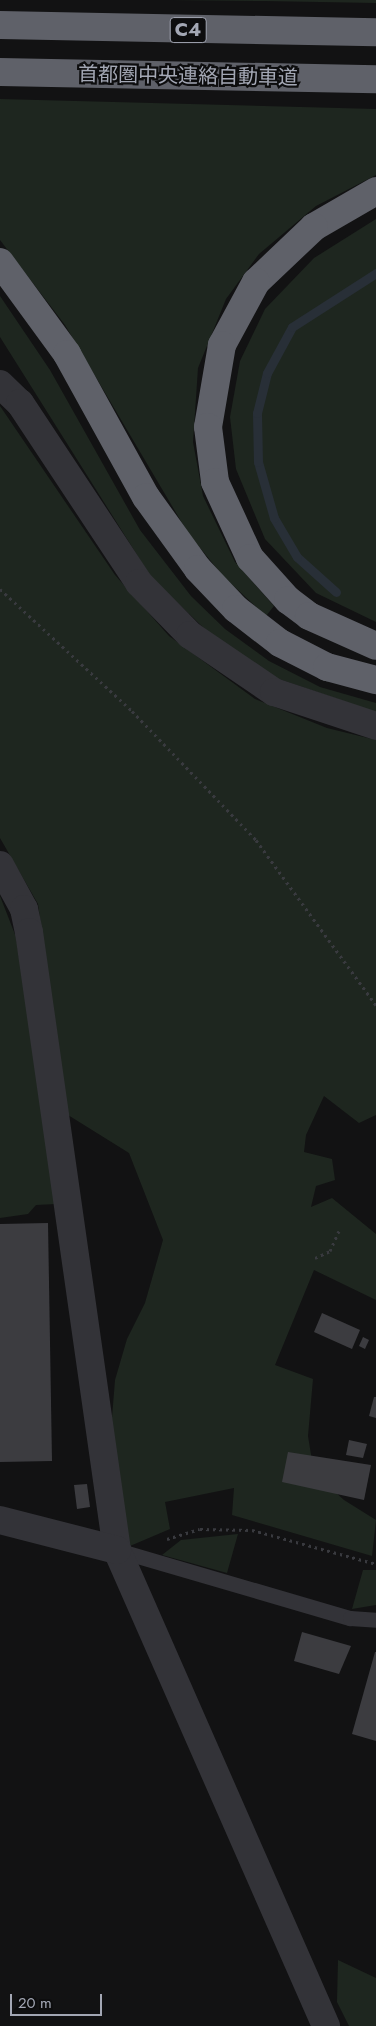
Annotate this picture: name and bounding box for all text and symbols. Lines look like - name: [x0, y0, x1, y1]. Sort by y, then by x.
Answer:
- road number: C4: [169, 14, 207, 46]
- street label: 首都圏中央連絡自動車道: [78, 62, 298, 90]
- scale bar: [12, 1984, 105, 2016]
- text: 20 m: [18, 1992, 52, 2014]

